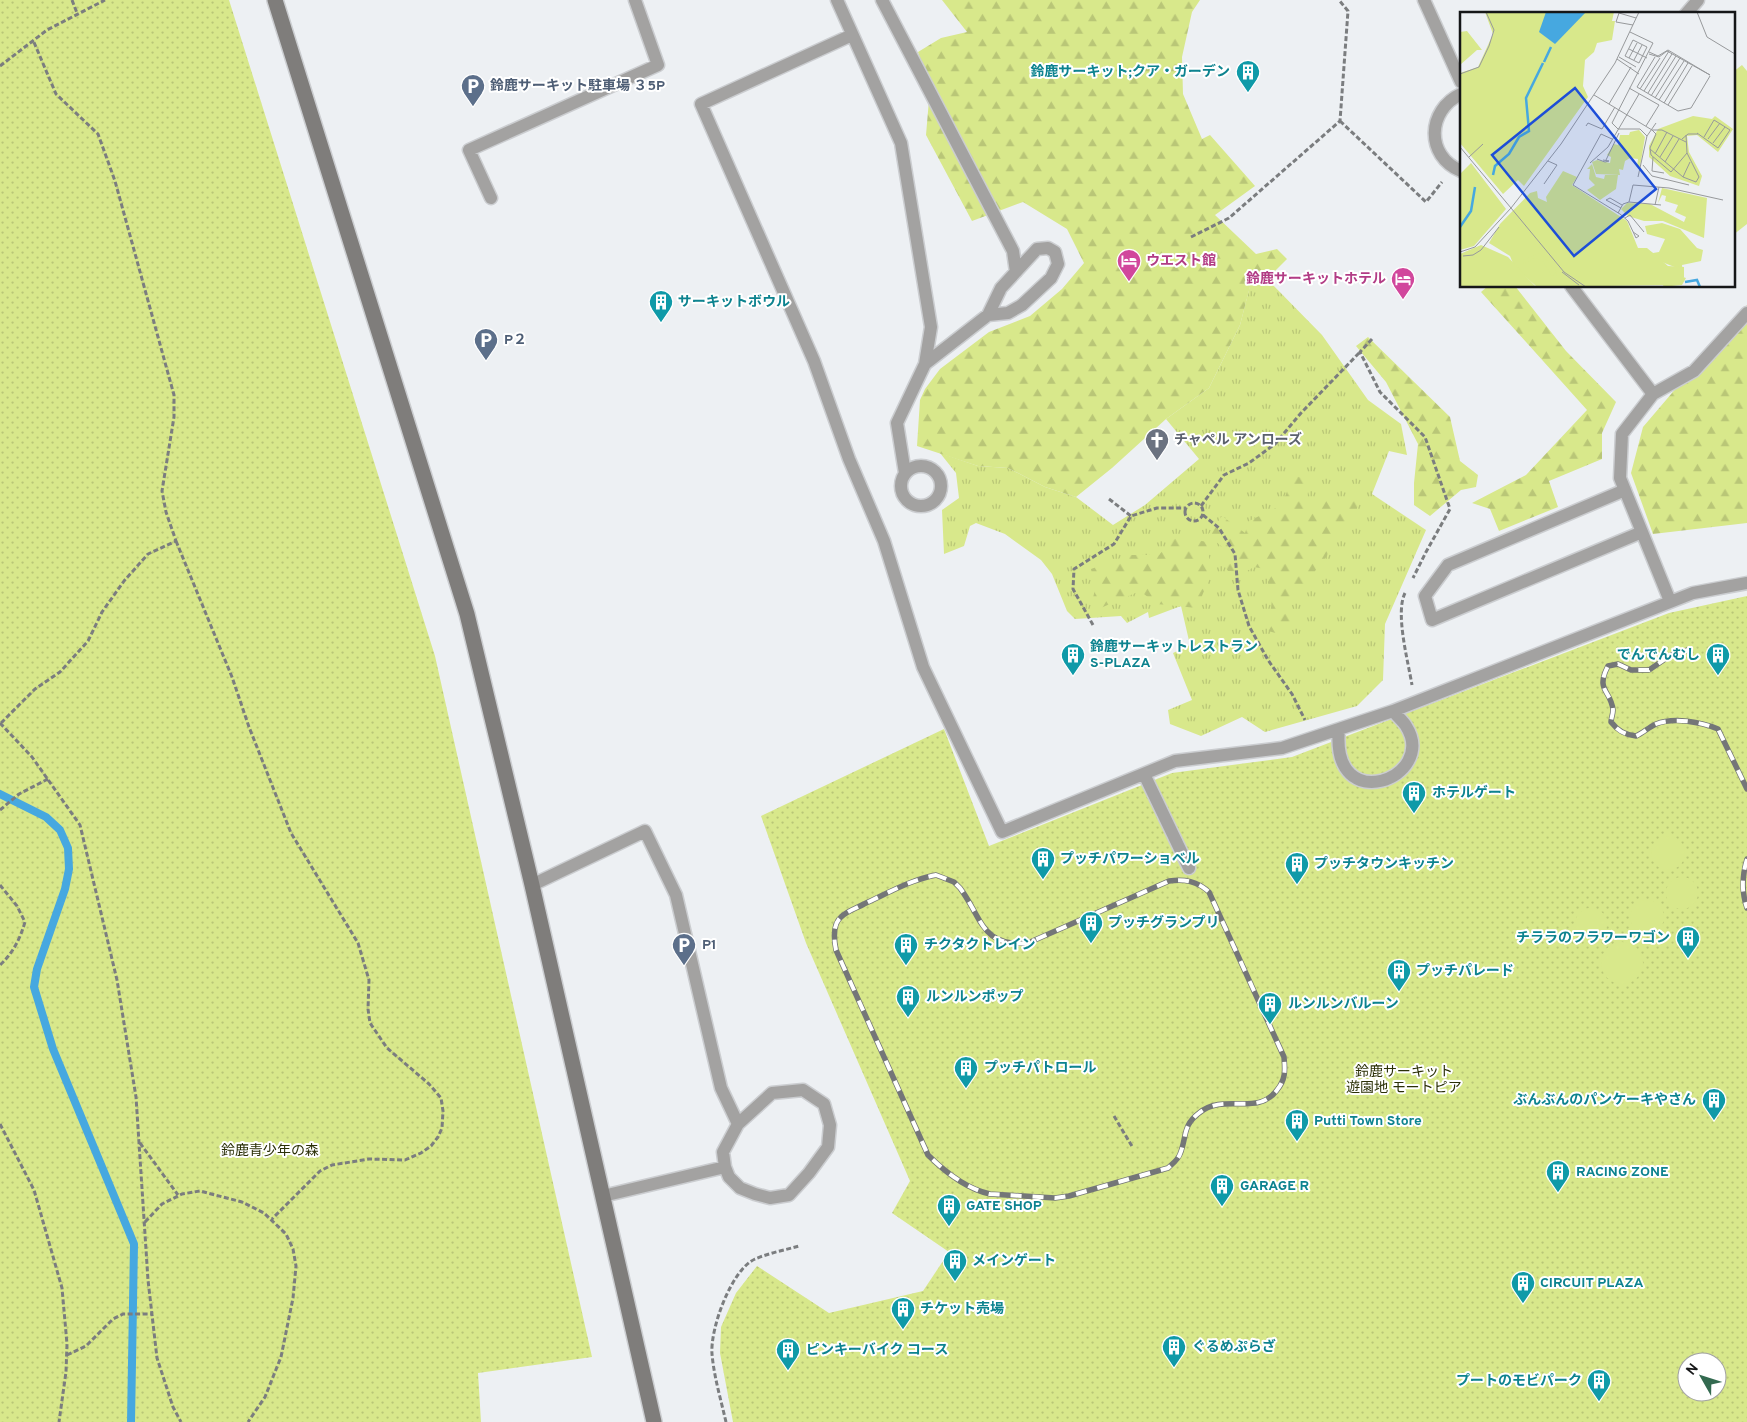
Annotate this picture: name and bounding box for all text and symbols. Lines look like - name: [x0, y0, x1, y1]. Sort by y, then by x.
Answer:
- inset map: [1460, 12, 1734, 288]
- building icon: 鈴鹿サーキット;クア・ガーデン: [1235, 59, 1261, 93]
- place label: 鈴鹿サーキット;クア・ガーデン: [1031, 63, 1230, 81]
- parking icon: 鈴鹿サーキット駐車場 ３5P: [460, 73, 486, 107]
- place label: 鈴鹿サーキット駐車場 ３5P: [490, 78, 665, 95]
- hotel icon: ウエスト館: [1116, 248, 1142, 282]
- place label: ウエスト館: [1146, 253, 1216, 270]
- hotel icon: 鈴鹿サーキットホテル: [1390, 266, 1416, 300]
- place label: 鈴鹿サーキットホテル: [1246, 271, 1386, 288]
- building icon: サーキットボウル: [648, 289, 674, 323]
- place label: サーキットボウル: [678, 294, 790, 311]
- parking icon: P２: [473, 327, 499, 361]
- place label: P２: [504, 332, 527, 349]
- church icon: チャペル アンローズ: [1144, 427, 1170, 461]
- place label: チャペル アンローズ: [1174, 431, 1302, 449]
- place label: 鈴鹿サーキットレストラン S-PLAZA: [1090, 639, 1258, 672]
- building icon: 鈴鹿サーキットレストラン S-PLAZA: [1060, 642, 1086, 676]
- building icon: でんでんむし: [1705, 642, 1731, 676]
- place label: でんでんむし: [1617, 647, 1700, 664]
- building icon: ホテルゲート: [1401, 780, 1427, 814]
- place label: ホテルゲート: [1432, 784, 1516, 802]
- building icon: プッチパワーショベル: [1030, 846, 1056, 880]
- place label: プッチパワーショベル: [1060, 851, 1200, 868]
- building icon: プッチタウンキッチン: [1284, 851, 1310, 885]
- place label: プッチタウンキッチン: [1314, 856, 1454, 873]
- building icon: プッチグランプリ: [1078, 910, 1104, 944]
- place label: プッチグランプリ: [1108, 914, 1220, 932]
- building icon: チララのフラワーワゴン: [1675, 925, 1701, 959]
- place label: チララのフラワーワゴン: [1516, 929, 1670, 947]
- parking icon: P1: [671, 932, 697, 966]
- building icon: チクタクトレイン: [893, 932, 919, 966]
- place label: P1: [702, 937, 717, 954]
- place label: チクタクトレイン: [924, 937, 1035, 954]
- building icon: プッチパレード: [1386, 958, 1412, 992]
- place label: プッチパレード: [1416, 963, 1514, 980]
- building icon: ルンルンポップ: [895, 984, 921, 1018]
- place label: ルンルンポップ: [926, 989, 1023, 1006]
- building icon: ルンルンバルーン: [1257, 991, 1283, 1025]
- place label: ルンルンバルーン: [1288, 996, 1399, 1013]
- building icon: プッチパトロール: [953, 1055, 979, 1089]
- place label: プッチパトロール: [984, 1060, 1096, 1077]
- park label: 鈴鹿サーキット 遊園地 モートピア: [1346, 1064, 1462, 1097]
- building icon: ぶんぶんのパンケーキやさん: [1701, 1087, 1727, 1121]
- place label: ぶんぶんのパンケーキやさん: [1513, 1092, 1696, 1109]
- building icon: Putti Town Store: [1284, 1108, 1310, 1142]
- place label: Putti Town Store: [1314, 1113, 1422, 1130]
- park label: 鈴鹿青少年の森: [221, 1143, 319, 1160]
- building icon: RACING ZONE: [1545, 1159, 1571, 1193]
- place label: RACING ZONE: [1576, 1164, 1669, 1181]
- building icon: GARAGE R: [1209, 1173, 1235, 1207]
- place label: GARAGE R: [1240, 1178, 1309, 1195]
- building icon: GATE SHOP: [936, 1193, 962, 1227]
- place label: GATE SHOP: [966, 1198, 1042, 1215]
- building icon: メインゲート: [942, 1248, 968, 1282]
- place label: メインゲート: [972, 1252, 1056, 1270]
- building icon: CIRCUIT PLAZA: [1510, 1270, 1536, 1304]
- place label: CIRCUIT PLAZA: [1540, 1275, 1644, 1292]
- building icon: チケット売場: [890, 1296, 916, 1330]
- place label: チケット売場: [920, 1301, 1004, 1318]
- building icon: ぐるめぷらざ: [1161, 1334, 1187, 1368]
- building icon: ピンキーバイク コース: [775, 1337, 801, 1371]
- place label: ぐるめぷらざ: [1192, 1338, 1276, 1356]
- place label: ピンキーバイク コース: [806, 1342, 948, 1359]
- north arrow: [1677, 1352, 1727, 1402]
- text: N: [1683, 1361, 1703, 1379]
- building icon: プートのモビパーク: [1586, 1368, 1612, 1402]
- place label: プートのモビパーク: [1456, 1373, 1582, 1390]

